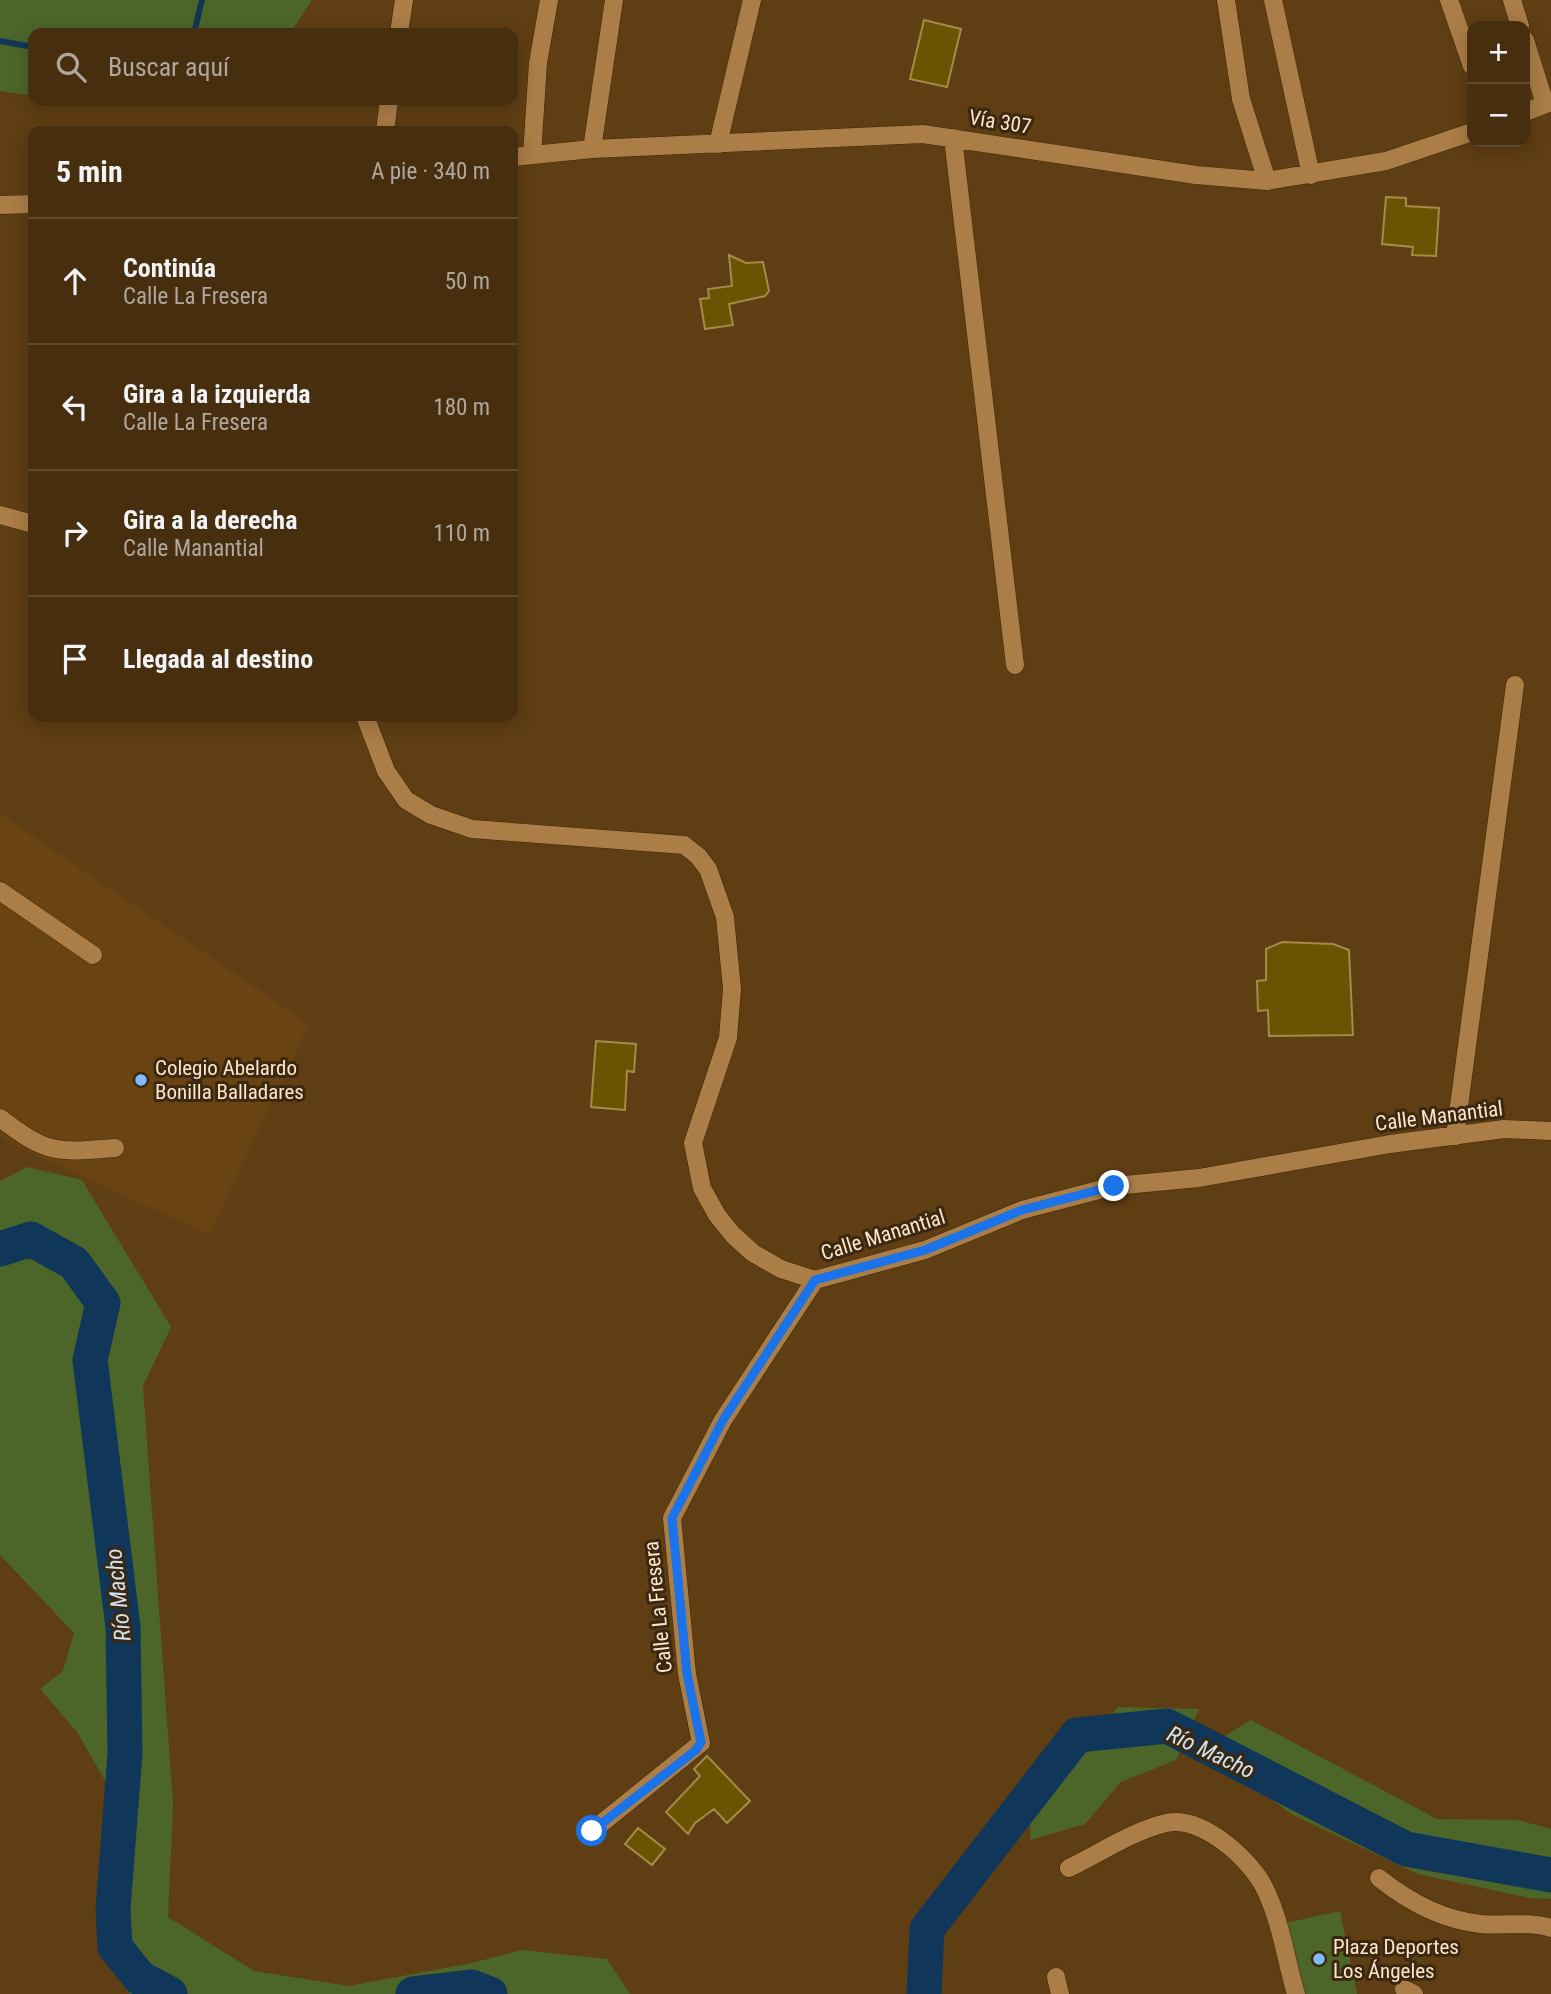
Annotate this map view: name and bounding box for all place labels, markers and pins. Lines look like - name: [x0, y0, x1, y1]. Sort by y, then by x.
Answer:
- place label: Colegio Abelardo Bonilla Balladares: [155, 1056, 304, 1104]
- marker: Colegio Abelardo Bonilla Balladares: [133, 1072, 149, 1088]
- place label: Plaza Deportes Los Ángeles: [1333, 1935, 1459, 1983]
- marker: Plaza Deportes Los Ángeles: [1311, 1951, 1327, 1967]

